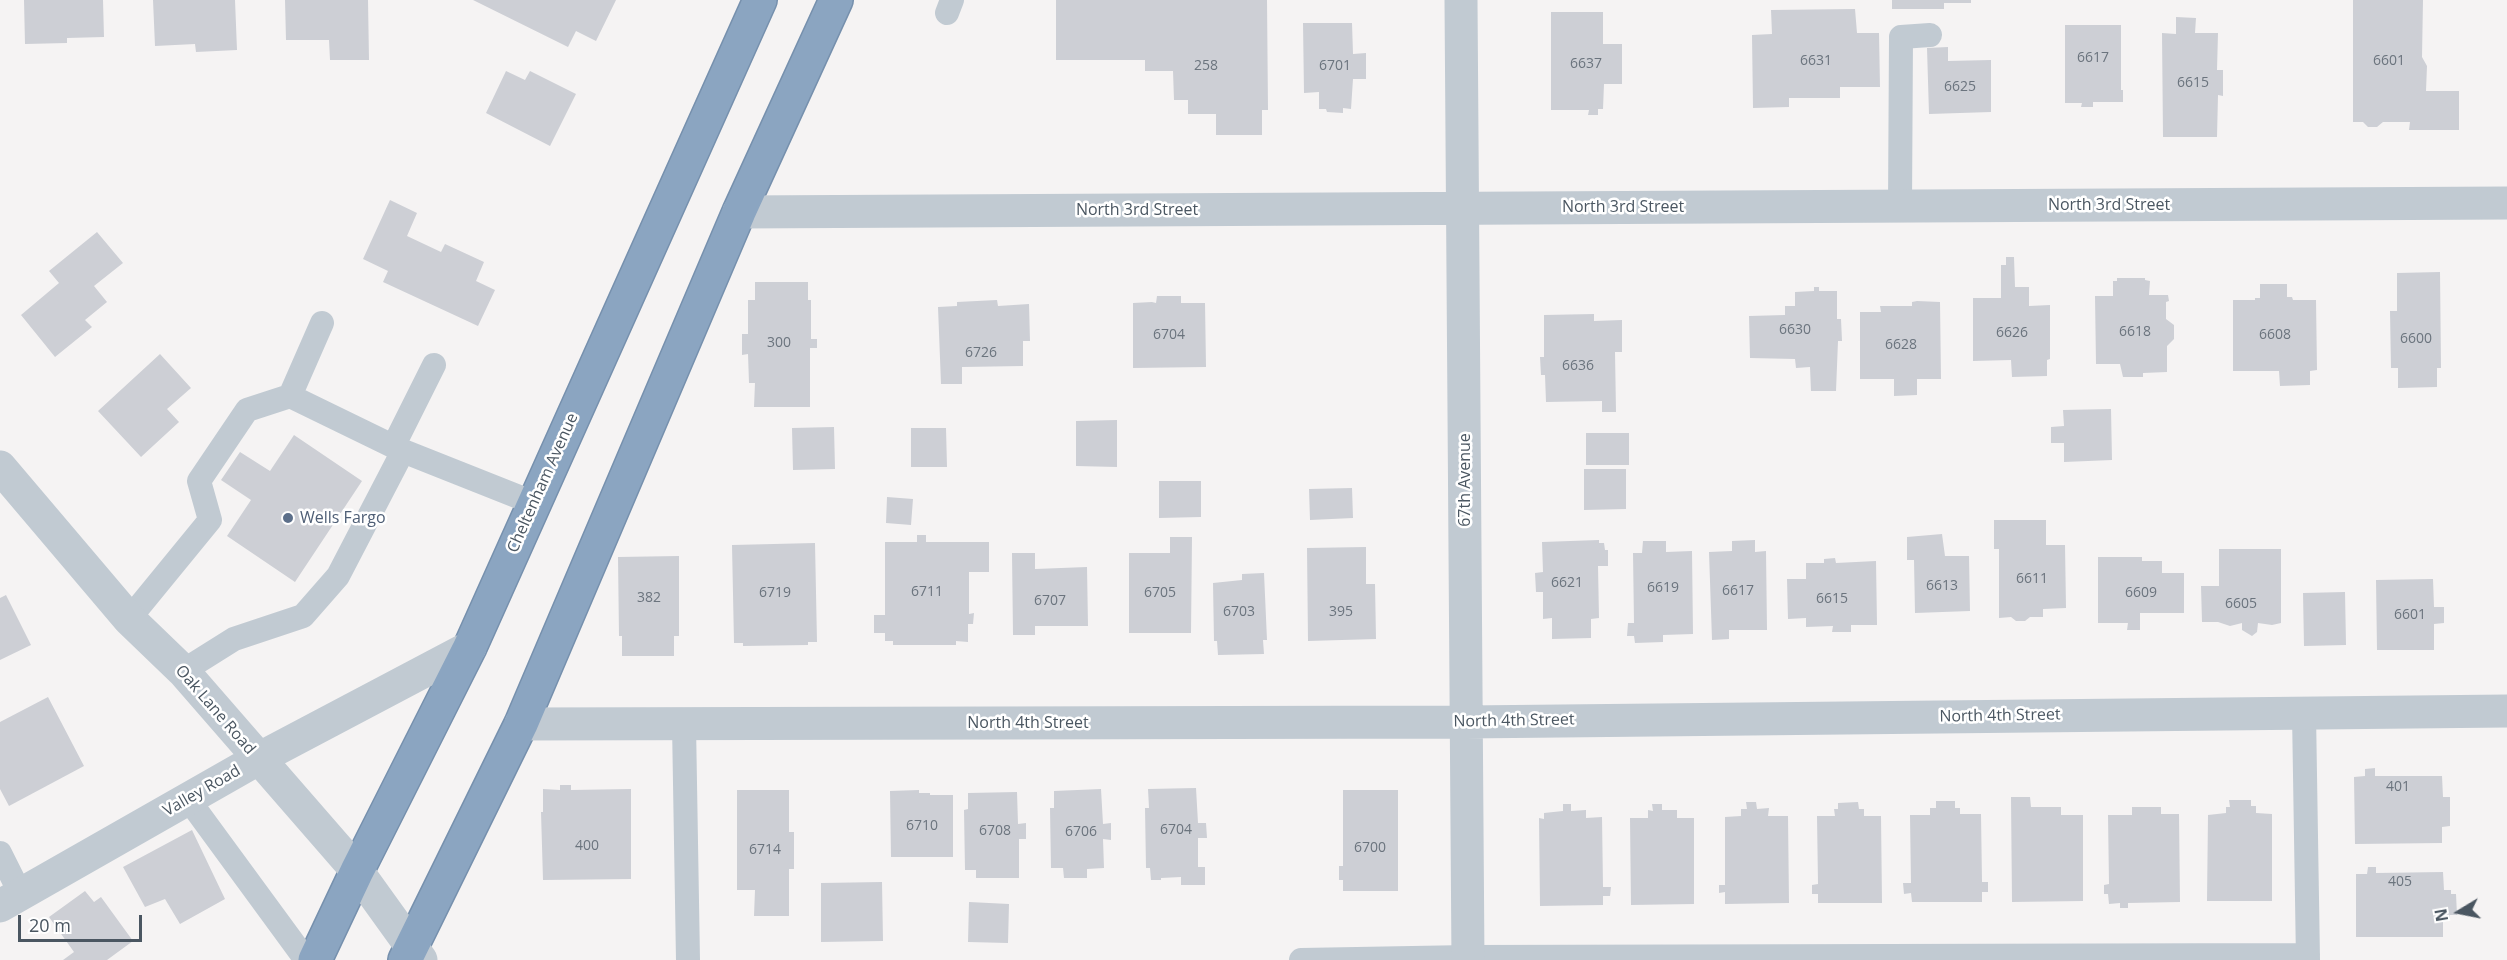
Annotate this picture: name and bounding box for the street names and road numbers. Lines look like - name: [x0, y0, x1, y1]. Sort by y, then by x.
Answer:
- street label: North 3rd Street: [2048, 195, 2170, 215]
- street label: North 3rd Street: [1562, 197, 1684, 217]
- street label: North 3rd Street: [1076, 200, 1198, 220]
- street label: Cheltenham Avenue: [504, 410, 582, 556]
- street label: 67th Avenue: [1455, 433, 1475, 527]
- street label: Oak Lane Road: [171, 661, 259, 759]
- street label: North 4th Street: [1939, 705, 2061, 727]
- street label: North 4th Street: [1453, 710, 1575, 732]
- street label: North 4th Street: [967, 713, 1089, 733]
- street label: Valley Road: [160, 761, 244, 821]

